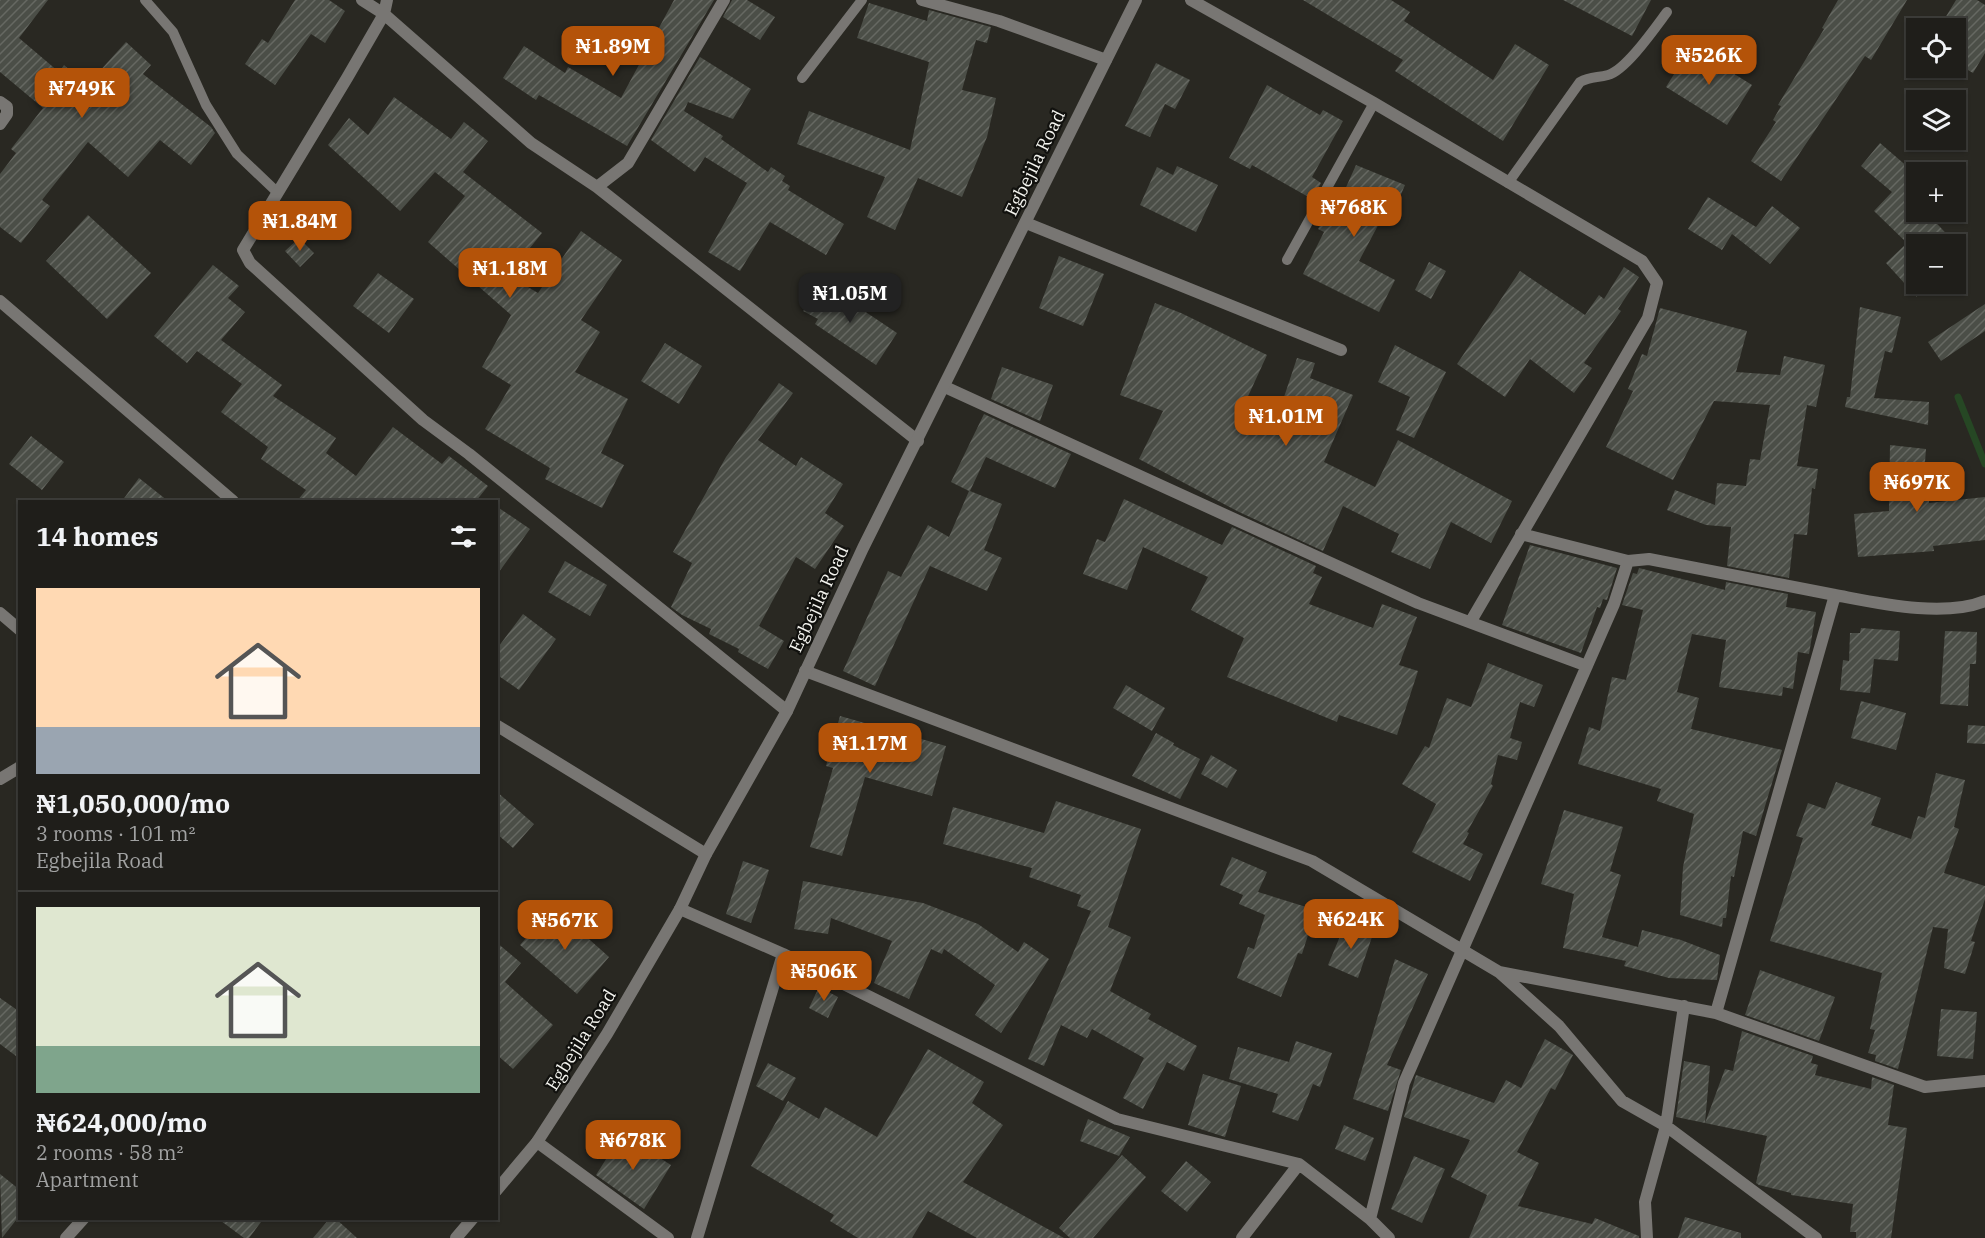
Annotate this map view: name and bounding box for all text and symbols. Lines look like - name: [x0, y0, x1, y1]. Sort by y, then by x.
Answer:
- map controls: [1906, 18, 1966, 294]
- button: locate: [1906, 18, 1966, 78]
- pin: ₦1.89M: [564, 26, 662, 77]
- text: ₦1.89M: [576, 32, 651, 59]
- pin: ₦526K: [1667, 35, 1751, 86]
- text: ₦526K: [1676, 41, 1742, 68]
- pin: ₦749K: [40, 68, 124, 119]
- text: ₦749K: [49, 74, 115, 101]
- button: layers: [1906, 90, 1966, 150]
- street label: Egbejila Road: [999, 106, 1070, 220]
- button: +: [1906, 162, 1966, 222]
- pin: ₦768K: [1312, 187, 1396, 238]
- text: ₦768K: [1321, 193, 1387, 220]
- pin: ₦1.84M: [251, 201, 349, 252]
- text: ₦1.84M: [263, 207, 338, 234]
- button: −: [1906, 234, 1966, 294]
- pin: ₦1.18M: [461, 248, 559, 299]
- text: ₦1.18M: [473, 254, 548, 281]
- pin: ₦1.05M: [801, 273, 899, 324]
- text: ₦1.05M: [813, 279, 888, 306]
- pin: ₦1.01M: [1237, 396, 1335, 447]
- text: ₦1.01M: [1249, 402, 1324, 429]
- pin: ₦697K: [1875, 462, 1959, 513]
- text: ₦697K: [1884, 468, 1950, 495]
- text: 14 homes: [36, 519, 158, 553]
- icon: filters: [447, 520, 480, 553]
- street label: Egbejila Road: [784, 542, 853, 656]
- icon: home: [204, 627, 312, 735]
- pin: ₦1.17M: [821, 723, 919, 774]
- text: ₦1.17M: [833, 729, 908, 756]
- text: ₦1,050,000/mo: [36, 786, 230, 820]
- text: 3 rooms · 101 m²: [36, 820, 195, 847]
- text: Egbejila Road: [36, 847, 164, 874]
- pin: ₦624K: [1309, 899, 1393, 950]
- pin: ₦567K: [523, 900, 607, 951]
- text: ₦624K: [1318, 905, 1384, 932]
- text: ₦567K: [532, 906, 598, 933]
- icon: home: [204, 946, 312, 1054]
- pin: ₦506K: [782, 951, 866, 1002]
- text: ₦506K: [791, 957, 857, 984]
- street label: Egbejila Road: [540, 985, 621, 1095]
- text: ₦624,000/mo: [36, 1105, 207, 1139]
- pin: ₦678K: [591, 1120, 675, 1171]
- text: ₦678K: [600, 1126, 666, 1153]
- text: 2 rooms · 58 m²: [36, 1139, 183, 1166]
- text: Apartment: [36, 1166, 139, 1193]

